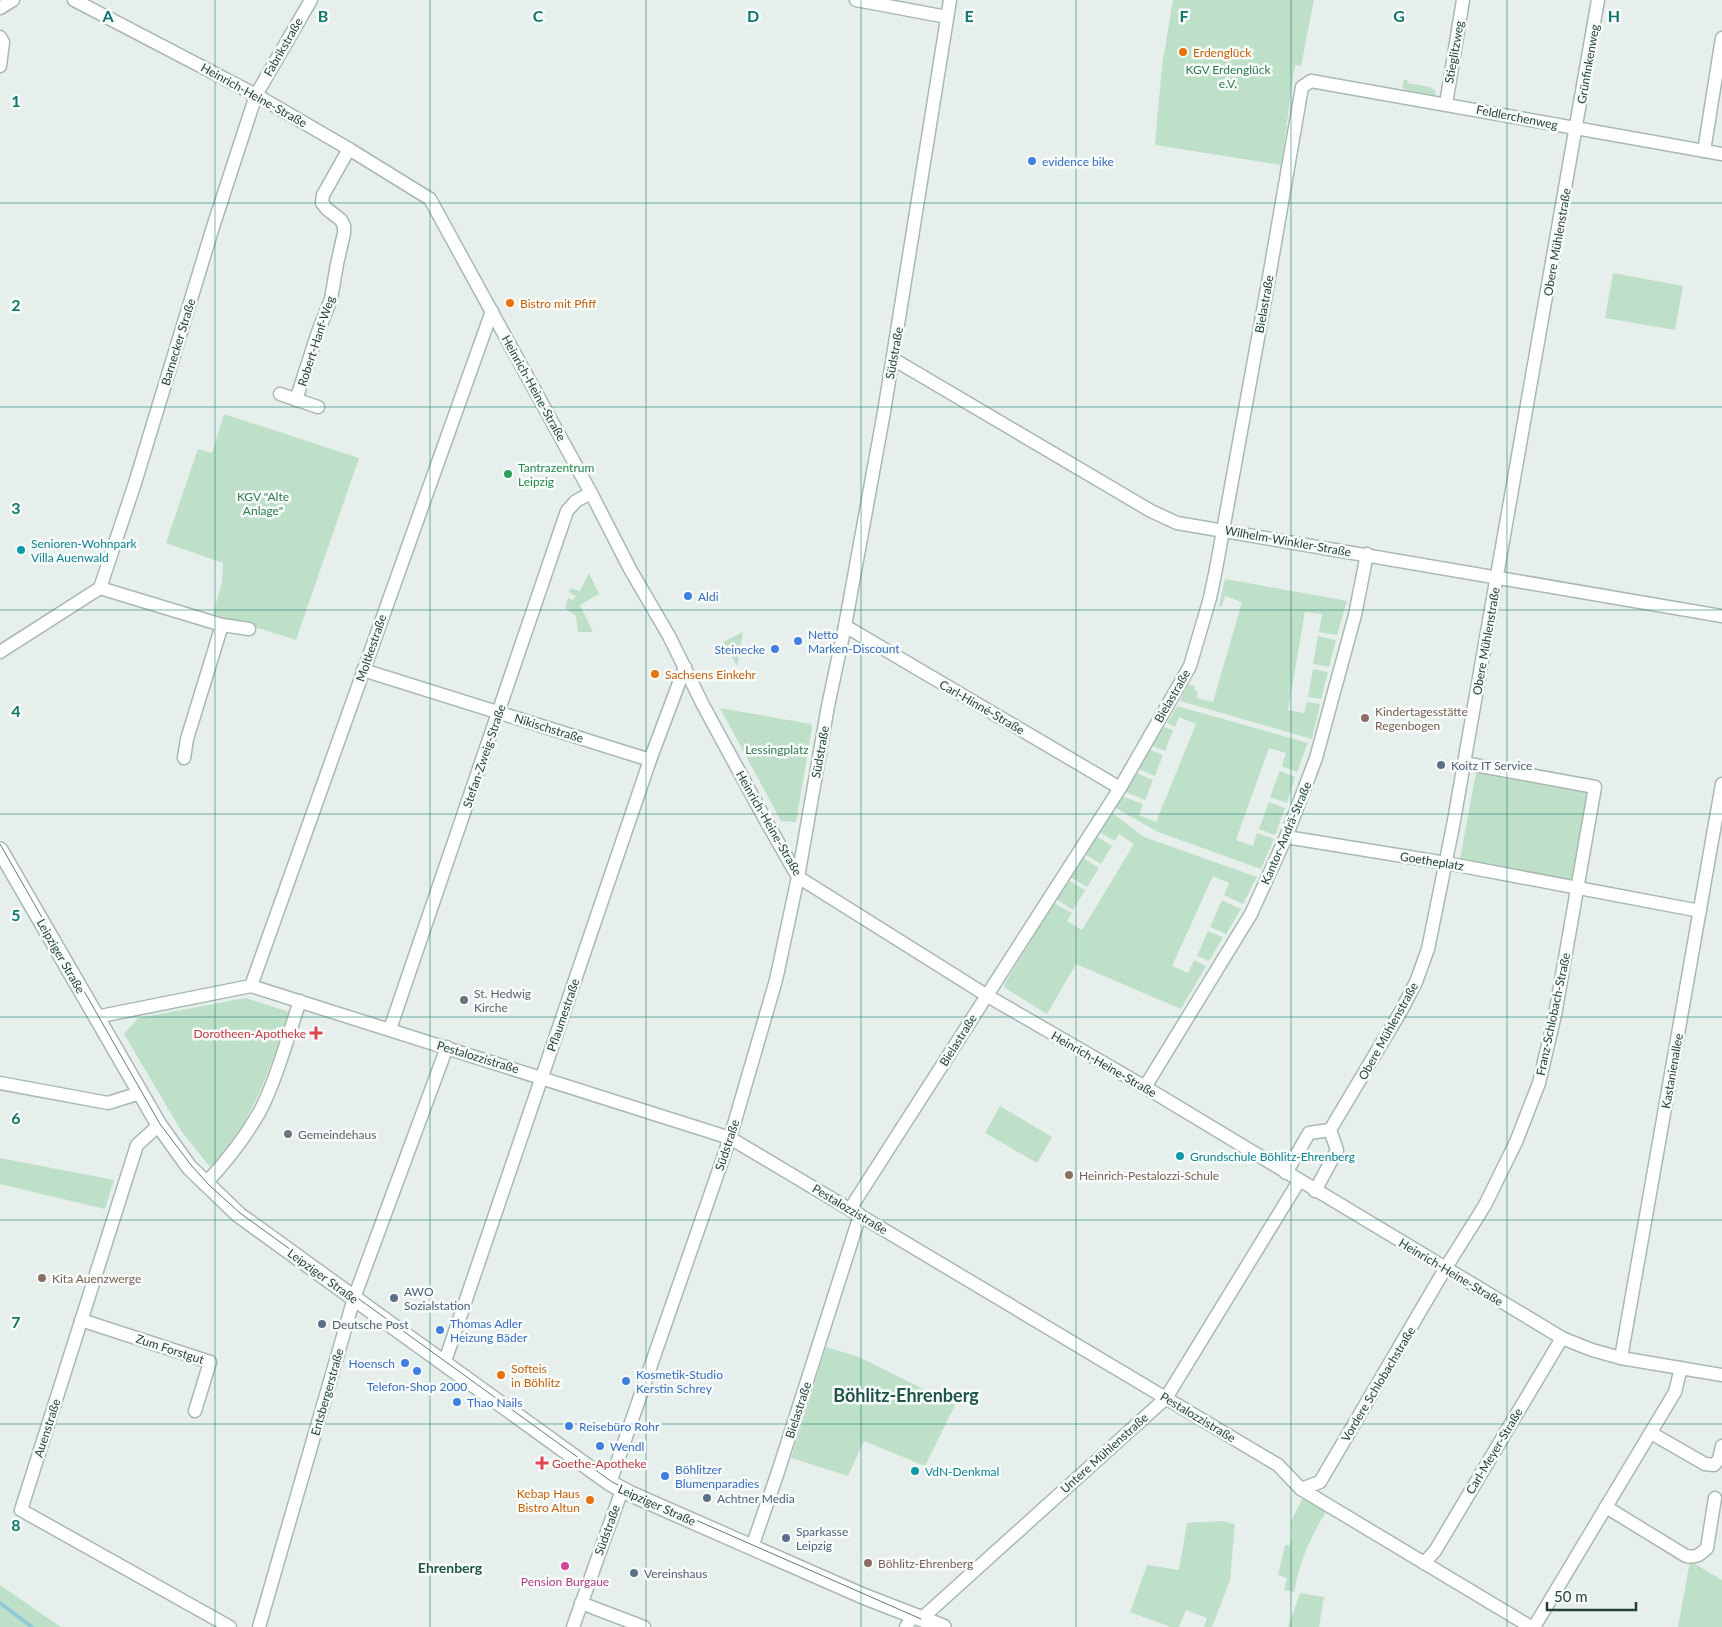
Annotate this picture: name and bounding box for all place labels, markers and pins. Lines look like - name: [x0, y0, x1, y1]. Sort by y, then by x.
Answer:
- place label: Erdenglück: [1193, 45, 1252, 60]
- marker: Erdenglück: [1177, 46, 1189, 58]
- place label: evidence bike: [1042, 154, 1114, 169]
- marker: evidence bike: [1026, 155, 1038, 167]
- place label: Bistro mit Pfiff: [520, 296, 596, 311]
- marker: Bistro mit Pfiff: [504, 297, 516, 309]
- place label: Tantrazentrum Leipzig: [518, 460, 594, 489]
- marker: Tantrazentrum Leipzig: [502, 468, 514, 480]
- place label: Senioren-Wohnpark Villa Auenwald: [31, 536, 138, 565]
- marker: Senioren-Wohnpark Villa Auenwald: [15, 544, 27, 556]
- place label: Aldi: [698, 589, 719, 604]
- marker: Aldi: [682, 590, 694, 602]
- place label: Netto Marken-Discount: [808, 627, 900, 656]
- marker: Netto Marken-Discount: [792, 635, 804, 647]
- place label: Steinecke: [714, 642, 765, 657]
- marker: Steinecke: [769, 643, 781, 655]
- place label: Sachsens Einkehr: [665, 667, 757, 682]
- marker: Sachsens Einkehr: [649, 668, 661, 680]
- place label: Kindertagesstätte Regenbogen: [1375, 704, 1468, 733]
- marker: Kindertagesstätte Regenbogen: [1359, 712, 1371, 724]
- place label: Koitz IT Service: [1451, 758, 1532, 773]
- marker: Koitz IT Service: [1435, 759, 1447, 771]
- place label: St. Hedwig Kirche: [474, 986, 531, 1015]
- marker: St. Hedwig Kirche: [458, 994, 470, 1006]
- place label: Dorotheen-Apotheke: [194, 1026, 306, 1041]
- marker: Dorotheen-Apotheke: [310, 1027, 322, 1039]
- place label: Gemeindehaus: [298, 1127, 376, 1142]
- marker: Gemeindehaus: [282, 1128, 294, 1140]
- place label: Grundschule Böhlitz-Ehrenberg: [1190, 1149, 1355, 1164]
- marker: Grundschule Böhlitz-Ehrenberg: [1174, 1150, 1186, 1162]
- place label: Heinrich-Pestalozzi-Schule: [1079, 1168, 1219, 1183]
- marker: Heinrich-Pestalozzi-Schule: [1063, 1169, 1075, 1181]
- place label: Kita Auenzwerge: [52, 1271, 141, 1286]
- marker: Kita Auenzwerge: [36, 1272, 48, 1284]
- place label: AWO Sozialstation: [404, 1284, 471, 1313]
- marker: AWO Sozialstation: [388, 1292, 400, 1304]
- place label: Thomas Adler Heizung Bäder: [450, 1316, 528, 1345]
- place label: Deutsche Post: [332, 1317, 409, 1332]
- marker: Deutsche Post: [316, 1318, 328, 1330]
- marker: Thomas Adler Heizung Bäder: [434, 1324, 446, 1336]
- place label: Hoensch: [349, 1356, 395, 1371]
- marker: Hoensch: [399, 1357, 411, 1369]
- place label: Softeis in Böhlitz: [511, 1361, 561, 1390]
- marker: Telefon-Shop 2000: [411, 1365, 423, 1377]
- place label: Kosmetik-Studio Kerstin Schrey: [636, 1367, 723, 1396]
- marker: Softeis in Böhlitz: [495, 1369, 507, 1381]
- marker: Kosmetik-Studio Kerstin Schrey: [620, 1375, 632, 1387]
- place label: Telefon-Shop 2000: [367, 1379, 467, 1394]
- place label: Thao Nails: [467, 1395, 522, 1410]
- marker: Thao Nails: [451, 1396, 463, 1408]
- place label: Reisebüro Rohr: [579, 1419, 660, 1434]
- marker: Reisebüro Rohr: [563, 1420, 575, 1432]
- place label: Wendl: [610, 1439, 644, 1454]
- marker: Wendl: [594, 1440, 606, 1452]
- place label: Goethe-Apotheke: [552, 1456, 647, 1471]
- marker: Goethe-Apotheke: [536, 1457, 548, 1469]
- place label: Böhlitzer Blumenparadies: [675, 1462, 759, 1491]
- place label: VdN-Denkmal: [925, 1464, 999, 1479]
- marker: VdN-Denkmal: [909, 1465, 921, 1477]
- marker: Böhlitzer Blumenparadies: [659, 1470, 671, 1482]
- place label: Kebap Haus Bistro Altun: [517, 1486, 580, 1515]
- place label: Achtner Media: [717, 1491, 795, 1506]
- marker: Achtner Media: [701, 1492, 713, 1504]
- marker: Kebap Haus Bistro Altun: [584, 1494, 596, 1506]
- place label: Sparkasse Leipzig: [796, 1524, 848, 1553]
- marker: Sparkasse Leipzig: [780, 1532, 792, 1544]
- place label: Böhlitz-Ehrenberg: [878, 1556, 973, 1571]
- marker: Böhlitz-Ehrenberg: [862, 1557, 874, 1569]
- marker: Pension Burgaue: [559, 1560, 571, 1572]
- place label: Vereinshaus: [644, 1566, 707, 1581]
- marker: Vereinshaus: [628, 1567, 640, 1579]
- place label: Pension Burgaue: [521, 1574, 609, 1589]

